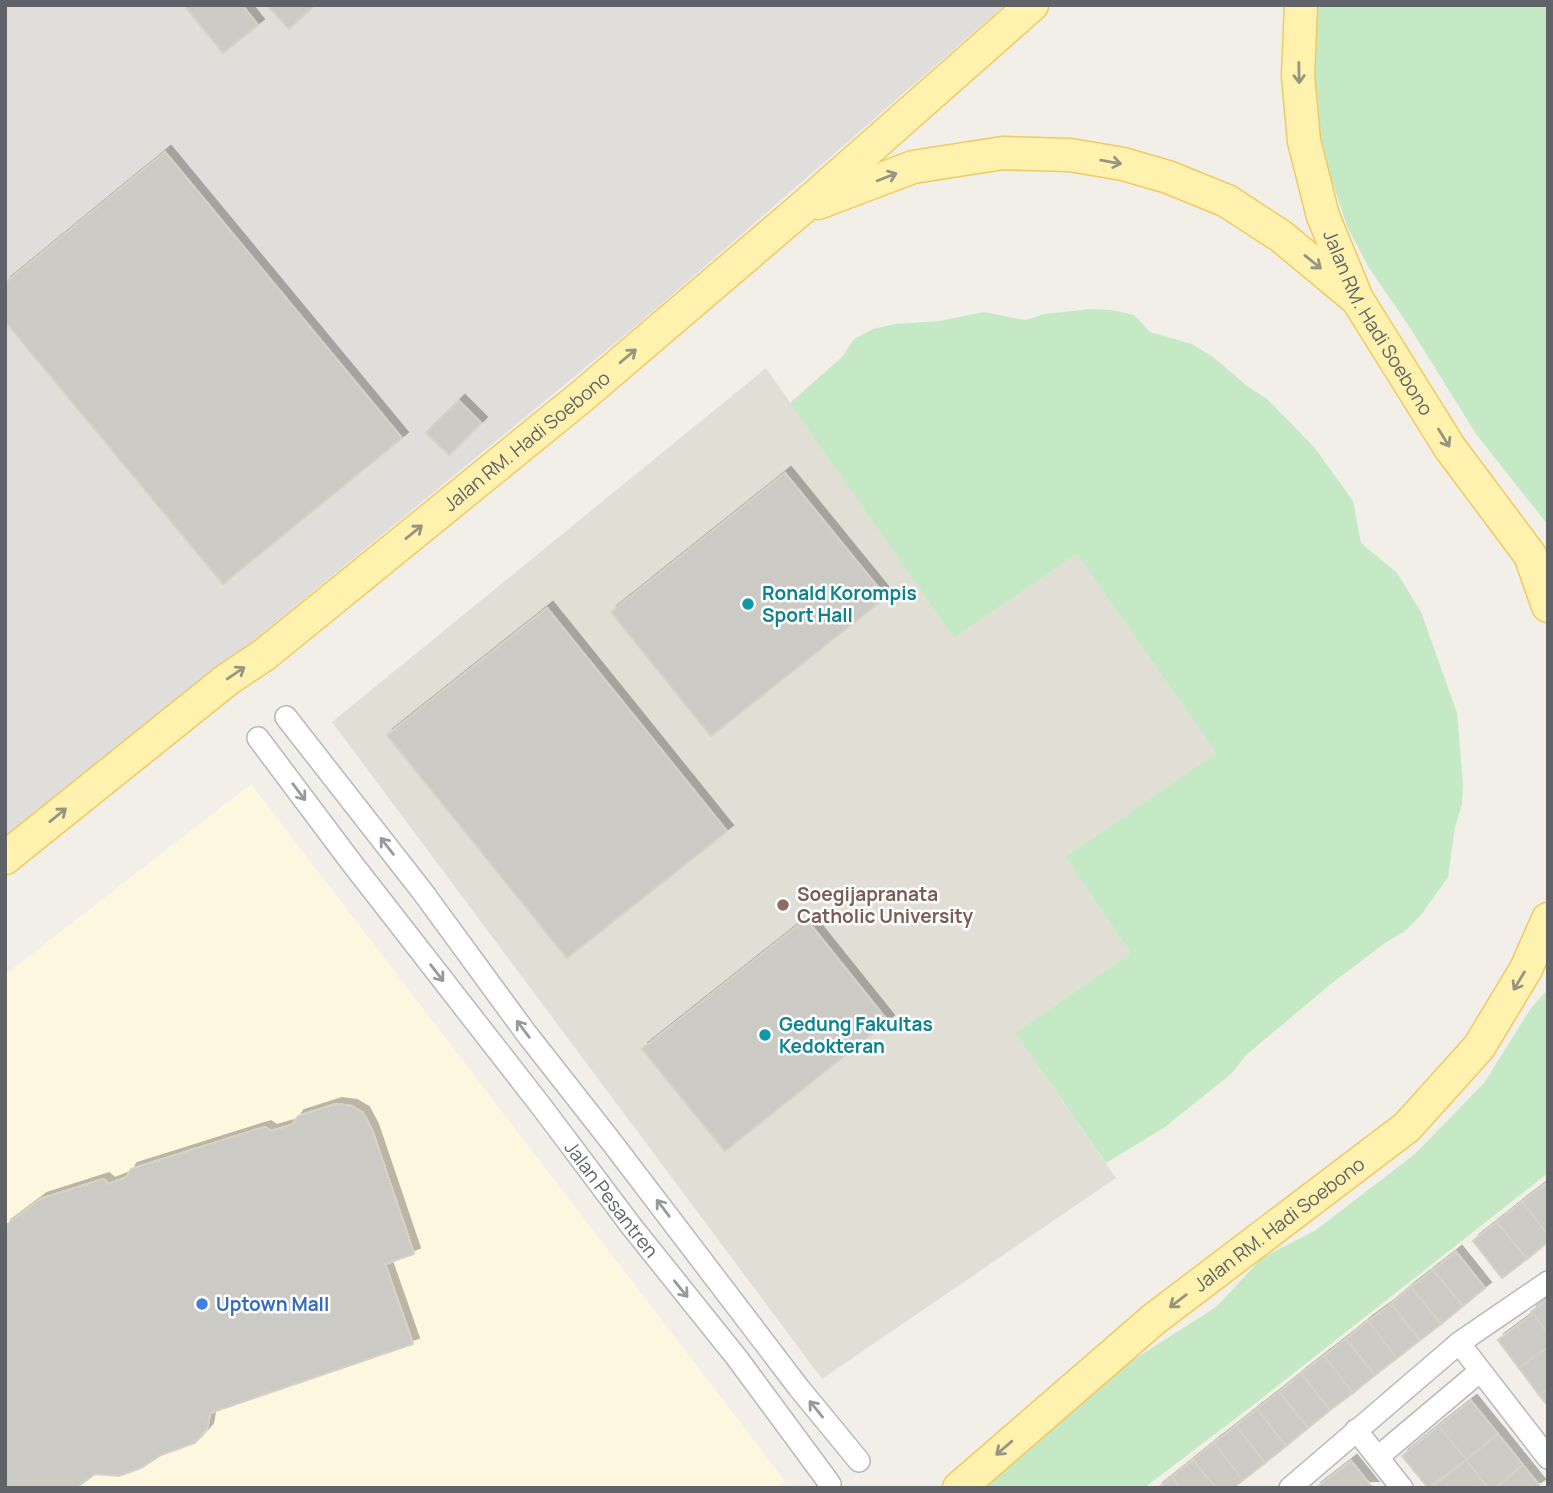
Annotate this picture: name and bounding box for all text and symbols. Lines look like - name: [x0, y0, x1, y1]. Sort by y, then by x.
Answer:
- one-way arrow: [1292, 62, 1306, 85]
- one-way arrow: [1099, 156, 1122, 170]
- one-way arrow: [876, 169, 898, 182]
- street label: Jalan RM. Hadi Soebono: [1317, 226, 1439, 420]
- one-way arrow: [1303, 254, 1321, 270]
- one-way arrow: [619, 348, 637, 364]
- street label: Jalan RM. Hadi Soebono: [438, 365, 615, 517]
- one-way arrow: [1437, 428, 1451, 448]
- one-way arrow: [405, 524, 423, 540]
- place label: Ronald Korompis Sport Hall: [762, 580, 917, 628]
- marker: Ronald Korompis Sport Hall: [740, 596, 756, 612]
- one-way arrow: [226, 666, 245, 680]
- one-way arrow: [292, 782, 306, 801]
- one-way arrow: [49, 808, 67, 823]
- one-way arrow: [380, 838, 395, 856]
- place label: Soegijapranata Catholic University: [797, 881, 973, 929]
- marker: Soegijapranata Catholic University: [775, 897, 791, 913]
- one-way arrow: [430, 963, 445, 982]
- one-way arrow: [1511, 970, 1525, 990]
- place label: Gedung Fakultas Kedokteran: [779, 1011, 933, 1059]
- one-way arrow: [516, 1020, 530, 1039]
- marker: Gedung Fakultas Kedokteran: [757, 1027, 773, 1043]
- street label: Jalan Pesantren: [559, 1135, 664, 1263]
- street label: Jalan RM. Hadi Soebono: [1188, 1151, 1370, 1297]
- one-way arrow: [655, 1200, 670, 1218]
- one-way arrow: [674, 1279, 689, 1297]
- place label: Uptown Mall: [216, 1291, 329, 1317]
- one-way arrow: [1169, 1294, 1188, 1308]
- marker: Uptown Mall: [194, 1296, 210, 1312]
- one-way arrow: [808, 1400, 823, 1418]
- one-way arrow: [996, 1440, 1014, 1456]

